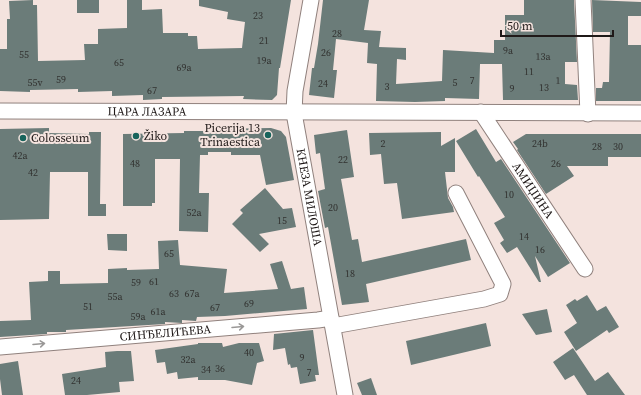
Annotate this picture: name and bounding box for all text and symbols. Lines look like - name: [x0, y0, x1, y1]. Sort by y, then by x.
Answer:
- house number: 23: [253, 9, 263, 22]
- scale bar: [501, 12, 613, 38]
- text: 50 m: [507, 18, 533, 34]
- house number: 28: [332, 27, 342, 40]
- house number: 21: [259, 34, 269, 47]
- house number: 9a: [503, 44, 514, 57]
- house number: 26: [321, 46, 331, 59]
- house number: 55: [19, 48, 29, 61]
- house number: 13a: [535, 50, 551, 63]
- house number: 19a: [256, 54, 272, 67]
- house number: 65: [114, 56, 124, 69]
- house number: 69a: [176, 61, 192, 74]
- house number: 11: [524, 65, 534, 78]
- house number: 59: [56, 73, 66, 86]
- house number: 7: [470, 74, 475, 87]
- house number: 1: [556, 74, 561, 87]
- house number: 55v: [27, 76, 43, 89]
- house number: 5: [453, 76, 458, 89]
- house number: 24: [318, 77, 328, 90]
- house number: 3: [385, 80, 390, 93]
- house number: 13: [539, 81, 549, 94]
- house number: 9: [510, 82, 515, 95]
- house number: 67: [147, 84, 157, 97]
- street label: ЦАРА ЛАЗАРА: [108, 103, 187, 120]
- place label: Picerija 13 Trinaestica: [200, 120, 261, 150]
- place label: Žiko: [144, 128, 168, 144]
- place label: Colosseum: [31, 130, 90, 146]
- marker: Picerija 13 Trinaestica: [263, 130, 273, 140]
- marker: Žiko: [131, 131, 141, 141]
- marker: Colosseum: [18, 133, 28, 143]
- house number: 2: [381, 137, 386, 150]
- house number: 24b: [532, 137, 548, 150]
- house number: 28: [592, 140, 602, 153]
- house number: 30: [613, 140, 623, 153]
- street label: КНЕЗА МИЛОША: [293, 147, 326, 247]
- house number: 42a: [12, 149, 28, 162]
- house number: 22: [338, 153, 348, 166]
- house number: 48: [130, 157, 140, 170]
- house number: 26: [551, 157, 561, 170]
- street label: АМИЏИНА: [508, 159, 557, 222]
- house number: 42: [28, 166, 38, 179]
- house number: 10: [504, 188, 514, 201]
- house number: 20: [328, 201, 338, 214]
- house number: 52a: [186, 206, 202, 219]
- house number: 15: [277, 214, 287, 227]
- house number: 14: [519, 230, 529, 243]
- house number: 16: [535, 243, 545, 256]
- house number: 65: [164, 247, 174, 260]
- house number: 18: [345, 267, 355, 280]
- house number: 61: [149, 275, 159, 288]
- house number: 59: [131, 276, 141, 289]
- house number: 63: [169, 287, 179, 300]
- house number: 67a: [184, 287, 200, 300]
- house number: 55a: [107, 290, 123, 303]
- house number: 69: [244, 297, 254, 310]
- house number: 51: [83, 300, 93, 313]
- house number: 67: [210, 301, 220, 314]
- house number: 61a: [150, 305, 166, 318]
- house number: 59a: [130, 310, 146, 323]
- street label: СИНЂЕЛИЋЕВА: [119, 321, 212, 345]
- one-way arrow: [231, 323, 244, 331]
- one-way arrow: [32, 340, 45, 347]
- house number: 40: [244, 346, 254, 359]
- house number: 9: [300, 351, 305, 364]
- house number: 32a: [180, 353, 196, 366]
- house number: 36: [215, 362, 225, 375]
- house number: 34: [201, 363, 211, 376]
- house number: 7: [307, 366, 312, 379]
- house number: 24: [71, 374, 81, 387]

